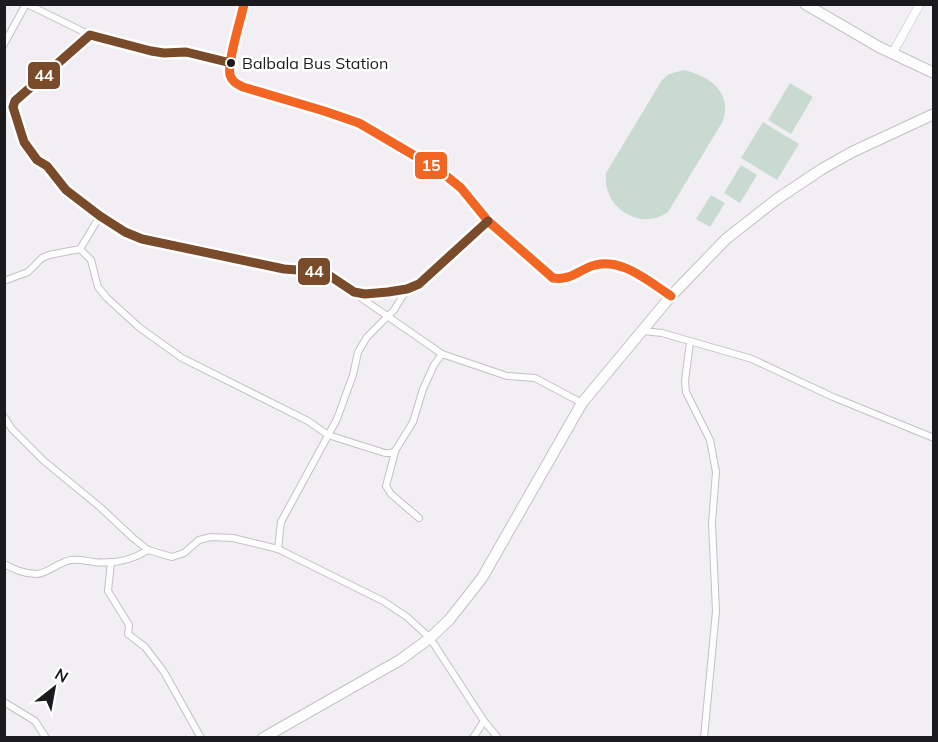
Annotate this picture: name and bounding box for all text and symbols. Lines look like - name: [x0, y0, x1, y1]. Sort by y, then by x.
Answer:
- place label: Balbala Bus Station: [242, 53, 388, 73]
- marker: Balbala Bus Station: [225, 57, 237, 69]
- line badge: 44: [27, 61, 61, 90]
- text: 44: [34, 65, 54, 85]
- line badge: 15: [414, 151, 448, 180]
- text: 15: [421, 155, 441, 175]
- line badge: 44: [297, 257, 331, 286]
- text: 44: [304, 261, 324, 281]
- north arrow: [24, 658, 84, 718]
- text: N: [51, 663, 72, 687]

